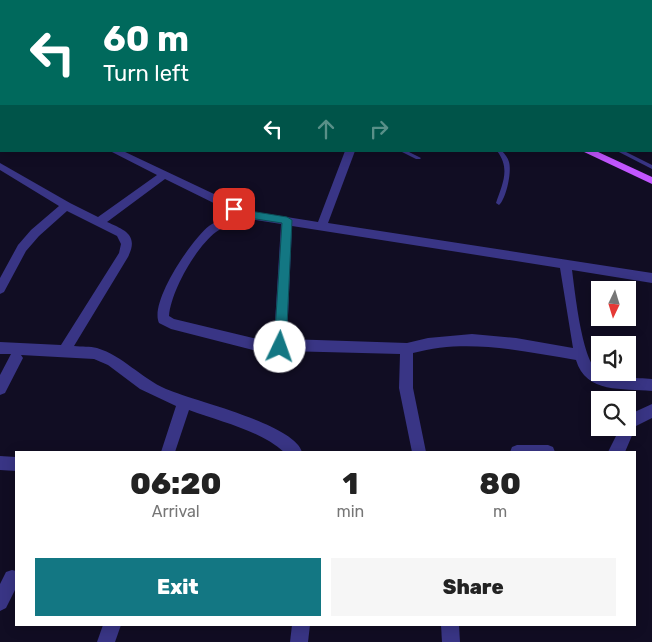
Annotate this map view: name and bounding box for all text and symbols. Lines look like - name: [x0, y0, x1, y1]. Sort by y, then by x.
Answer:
- text: 60 m: [103, 18, 189, 60]
- icon: left: [20, 20, 85, 85]
- text: Turn left: [103, 60, 189, 87]
- icon: left: [259, 115, 287, 143]
- icon: ahead: [312, 115, 340, 143]
- icon: right: [365, 115, 393, 143]
- pin: [213, 188, 255, 230]
- icon: arrive: [220, 195, 248, 223]
- north arrow: [591, 281, 636, 326]
- map controls: [591, 281, 636, 436]
- position arrow: [253, 320, 305, 372]
- button: sound: [591, 336, 636, 381]
- button: search: [591, 391, 636, 436]
- text: 06:20: [130, 466, 222, 502]
- text: 1: [342, 466, 358, 502]
- text: 80: [479, 466, 521, 502]
- text: Arrival: [152, 502, 200, 521]
- text: min: [337, 502, 364, 521]
- text: m: [493, 502, 507, 521]
- button: Exit: [35, 558, 321, 616]
- button: Share: [331, 558, 616, 616]

